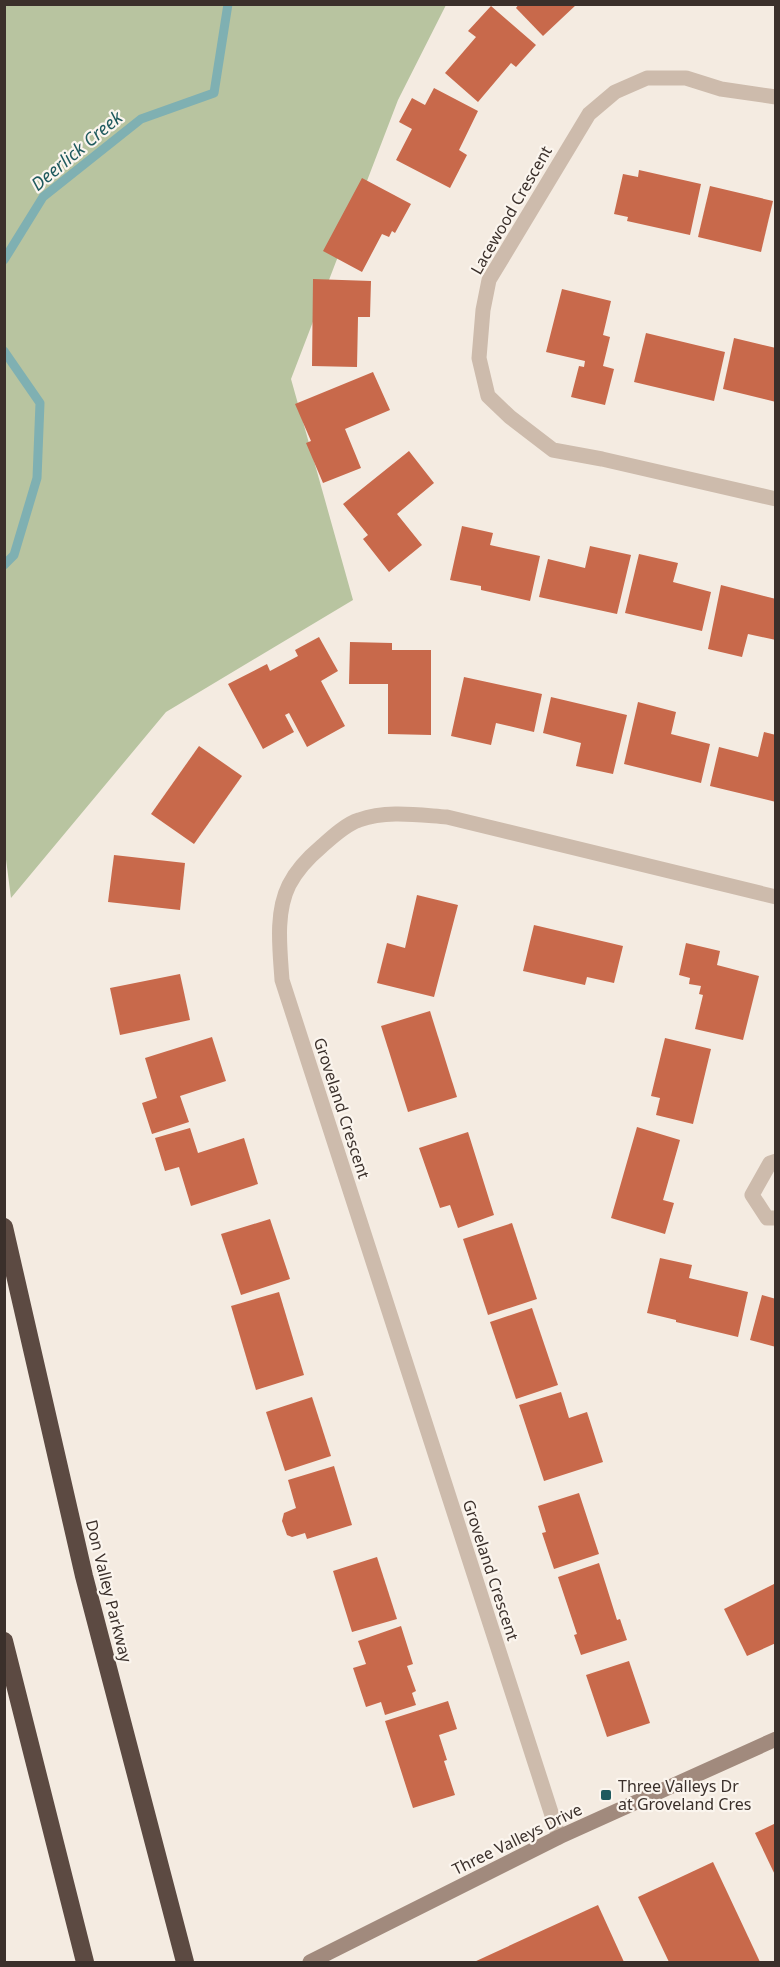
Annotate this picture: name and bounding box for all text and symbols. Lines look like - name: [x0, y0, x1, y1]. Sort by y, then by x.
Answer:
- water label: Deerlick Creek: [26, 104, 128, 196]
- street label: Lacewood Crescent: [465, 141, 557, 278]
- street label: Groveland Crescent: [309, 1035, 375, 1181]
- street label: Groveland Crescent: [458, 1497, 524, 1643]
- street label: Don Valley Parkway: [81, 1517, 138, 1666]
- place label: Three Valleys Dr at Groveland Cres: [618, 1775, 751, 1815]
- marker: Three Valleys Dr at Groveland Cres: [599, 1788, 613, 1802]
- street label: Three Valleys Drive: [448, 1798, 586, 1880]

